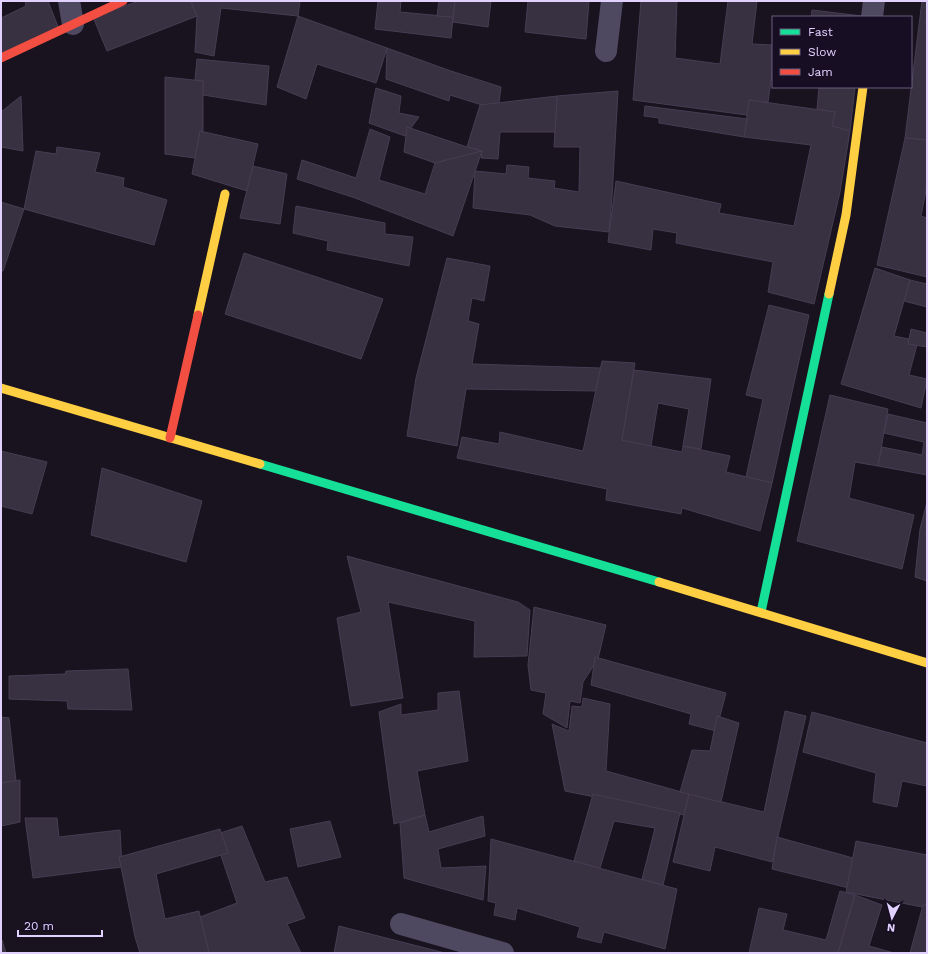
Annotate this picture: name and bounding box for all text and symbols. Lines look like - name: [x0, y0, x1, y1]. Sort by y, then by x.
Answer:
- legend: [772, 16, 912, 88]
- text: Fast: [808, 25, 833, 39]
- text: Slow: [808, 45, 836, 59]
- text: Jam: [808, 65, 833, 79]
- north arrow: [872, 898, 912, 938]
- scale bar: [18, 912, 102, 938]
- text: 20 m: [24, 919, 54, 933]
- text: N: [886, 921, 896, 934]

